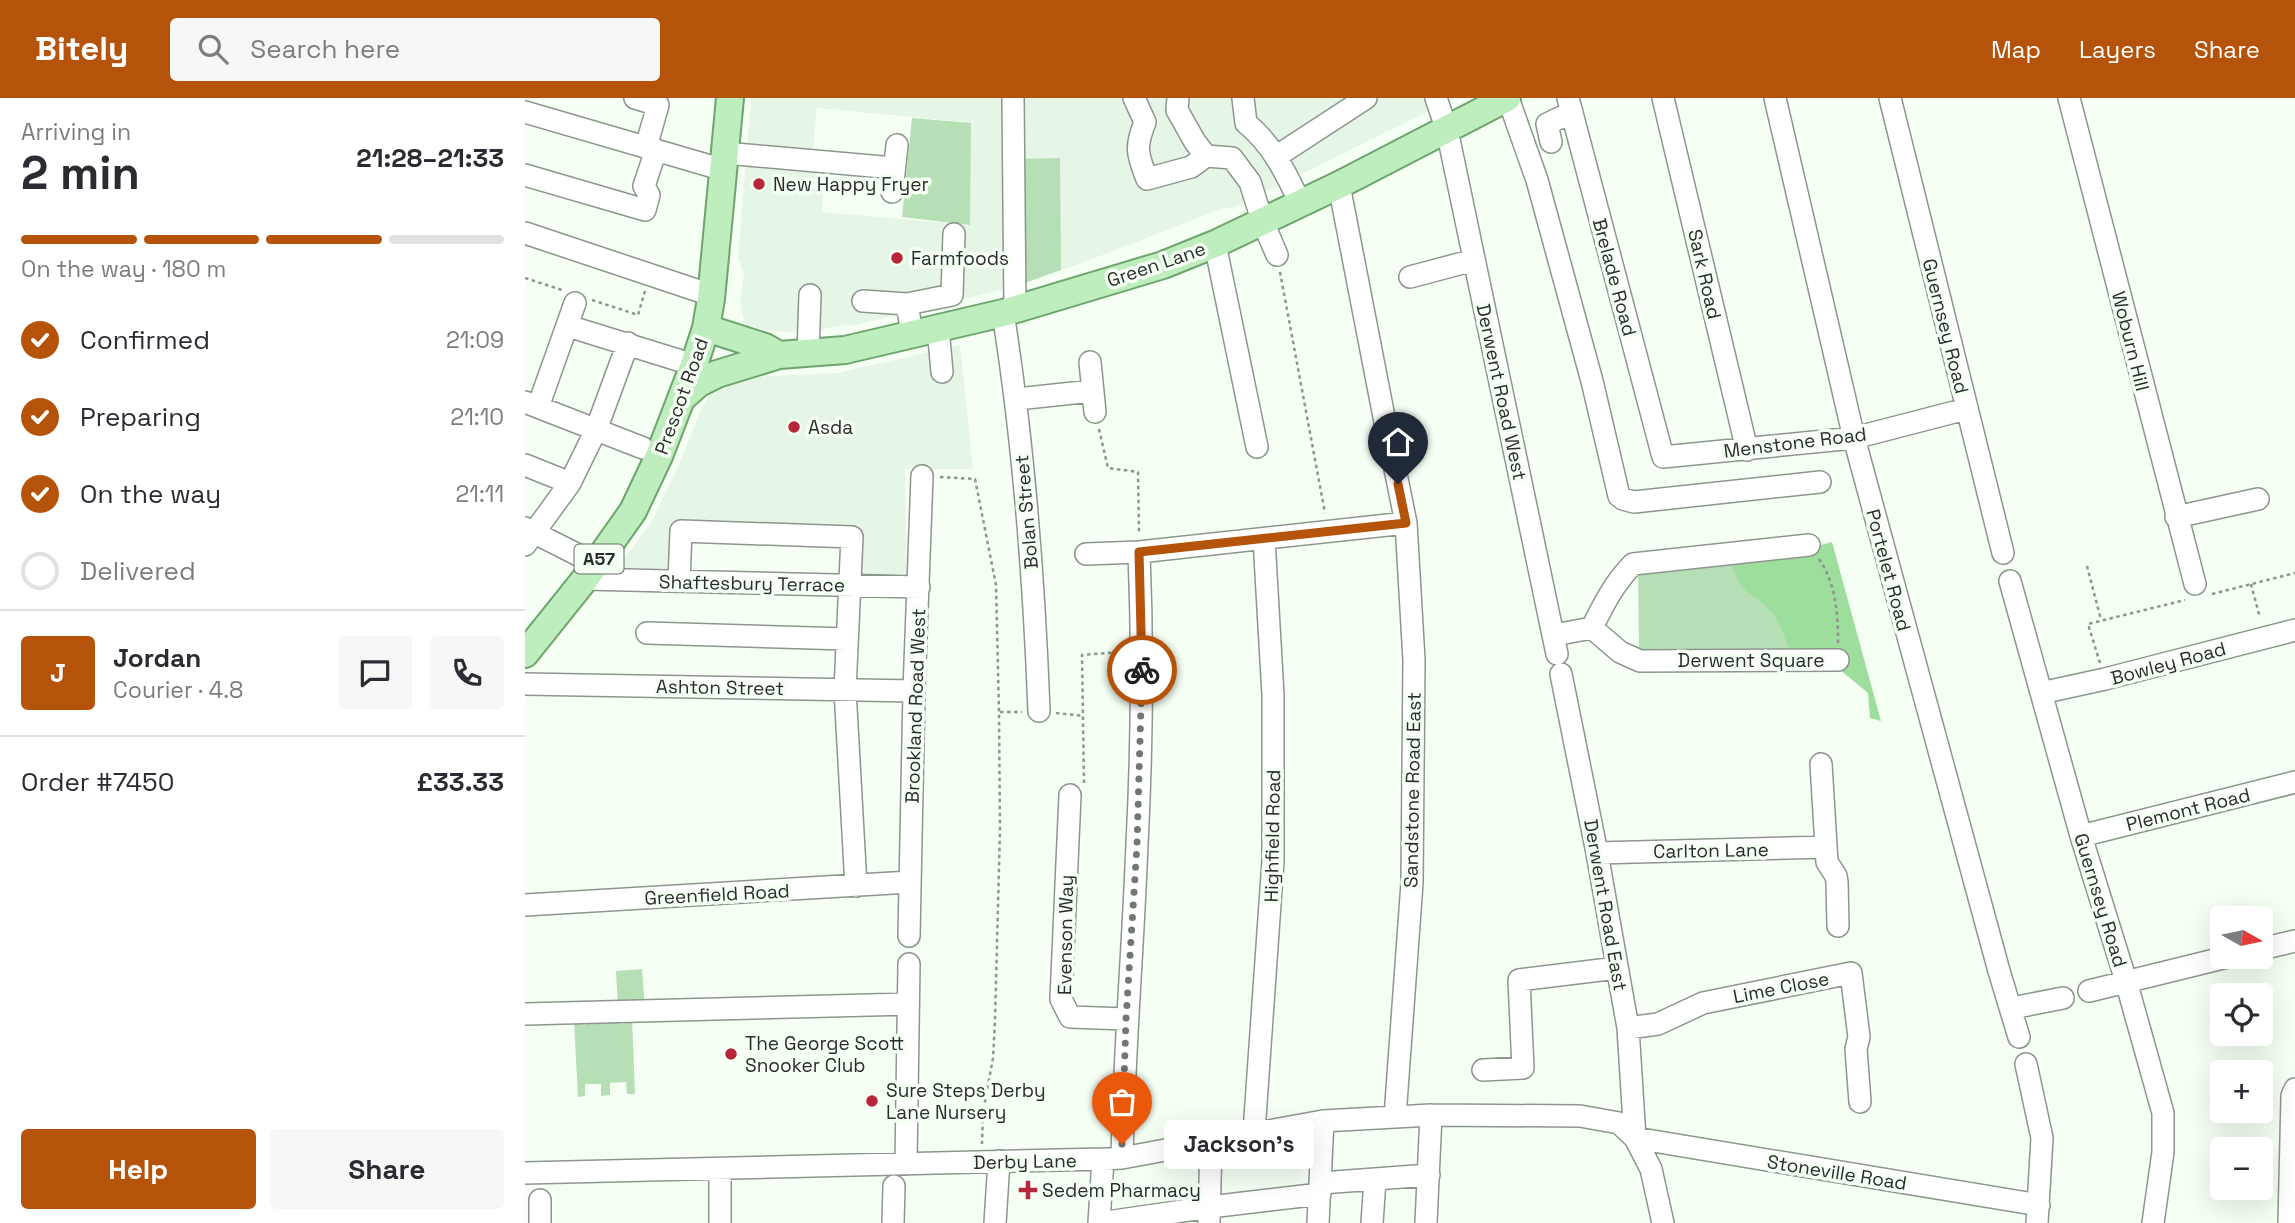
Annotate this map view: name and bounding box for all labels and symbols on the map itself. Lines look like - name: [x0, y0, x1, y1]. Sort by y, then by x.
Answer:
- place label: New Happy Fryer: [773, 172, 929, 197]
- marker: New Happy Fryer: [751, 176, 767, 192]
- street label: Brelade Road: [1587, 215, 1642, 339]
- street label: Sark Road: [1682, 227, 1727, 321]
- street label: Green Lane: [1104, 236, 1209, 293]
- place label: Farmfoods: [911, 246, 1009, 271]
- marker: Farmfoods: [889, 250, 905, 266]
- street label: Guernsey Road: [1917, 256, 1974, 396]
- street label: Woburn Hill: [2106, 289, 2155, 394]
- street label: Derwent Road West: [1471, 302, 1532, 483]
- street label: Prescot Road: [649, 334, 714, 458]
- pin: [1368, 412, 1428, 484]
- place label: Asda: [808, 415, 853, 440]
- marker: Asda: [786, 419, 802, 435]
- street label: Menstone Road: [1722, 421, 1868, 464]
- street label: Bolan Street: [1009, 454, 1044, 570]
- street label: Portelet Road: [1860, 506, 1917, 634]
- road number: A57: [575, 545, 623, 574]
- street label: Shaftesbury Terrace: [659, 569, 845, 598]
- street label: Brookland Road West: [900, 608, 931, 804]
- courier: [1107, 635, 1177, 705]
- street label: Bowley Road: [2108, 636, 2229, 691]
- street label: Derwent Square: [1678, 648, 1824, 673]
- street label: Ashton Street: [656, 674, 784, 701]
- street label: Sandstone Road East: [1398, 692, 1427, 888]
- street label: Highfield Road: [1259, 769, 1286, 903]
- street label: Plemont Road: [2123, 782, 2253, 837]
- street label: Derwent Road East: [1578, 817, 1633, 993]
- street label: Guernsey Road: [2068, 830, 2133, 970]
- street label: Carlton Lane: [1653, 837, 1769, 864]
- street label: Evenson Way: [1052, 875, 1079, 995]
- street label: Greenfield Road: [644, 878, 790, 911]
- north arrow: [2210, 906, 2273, 970]
- street label: Lime Close: [1731, 966, 1831, 1009]
- place label: The George Scott Snooker Club: [745, 1031, 904, 1078]
- marker: The George Scott Snooker Club: [723, 1046, 739, 1062]
- pin: [1092, 1072, 1152, 1144]
- place label: Sure Steps Derby Lane Nursery: [886, 1078, 1046, 1125]
- marker: Sure Steps Derby Lane Nursery: [864, 1093, 880, 1109]
- callout: Jackson's: [1164, 1119, 1315, 1168]
- street label: Derby Lane: [973, 1148, 1077, 1175]
- street label: Stoneville Road: [1765, 1149, 1909, 1196]
- place label: Sedem Pharmacy: [1042, 1178, 1201, 1203]
- marker: Sedem Pharmacy: [1020, 1182, 1036, 1198]

